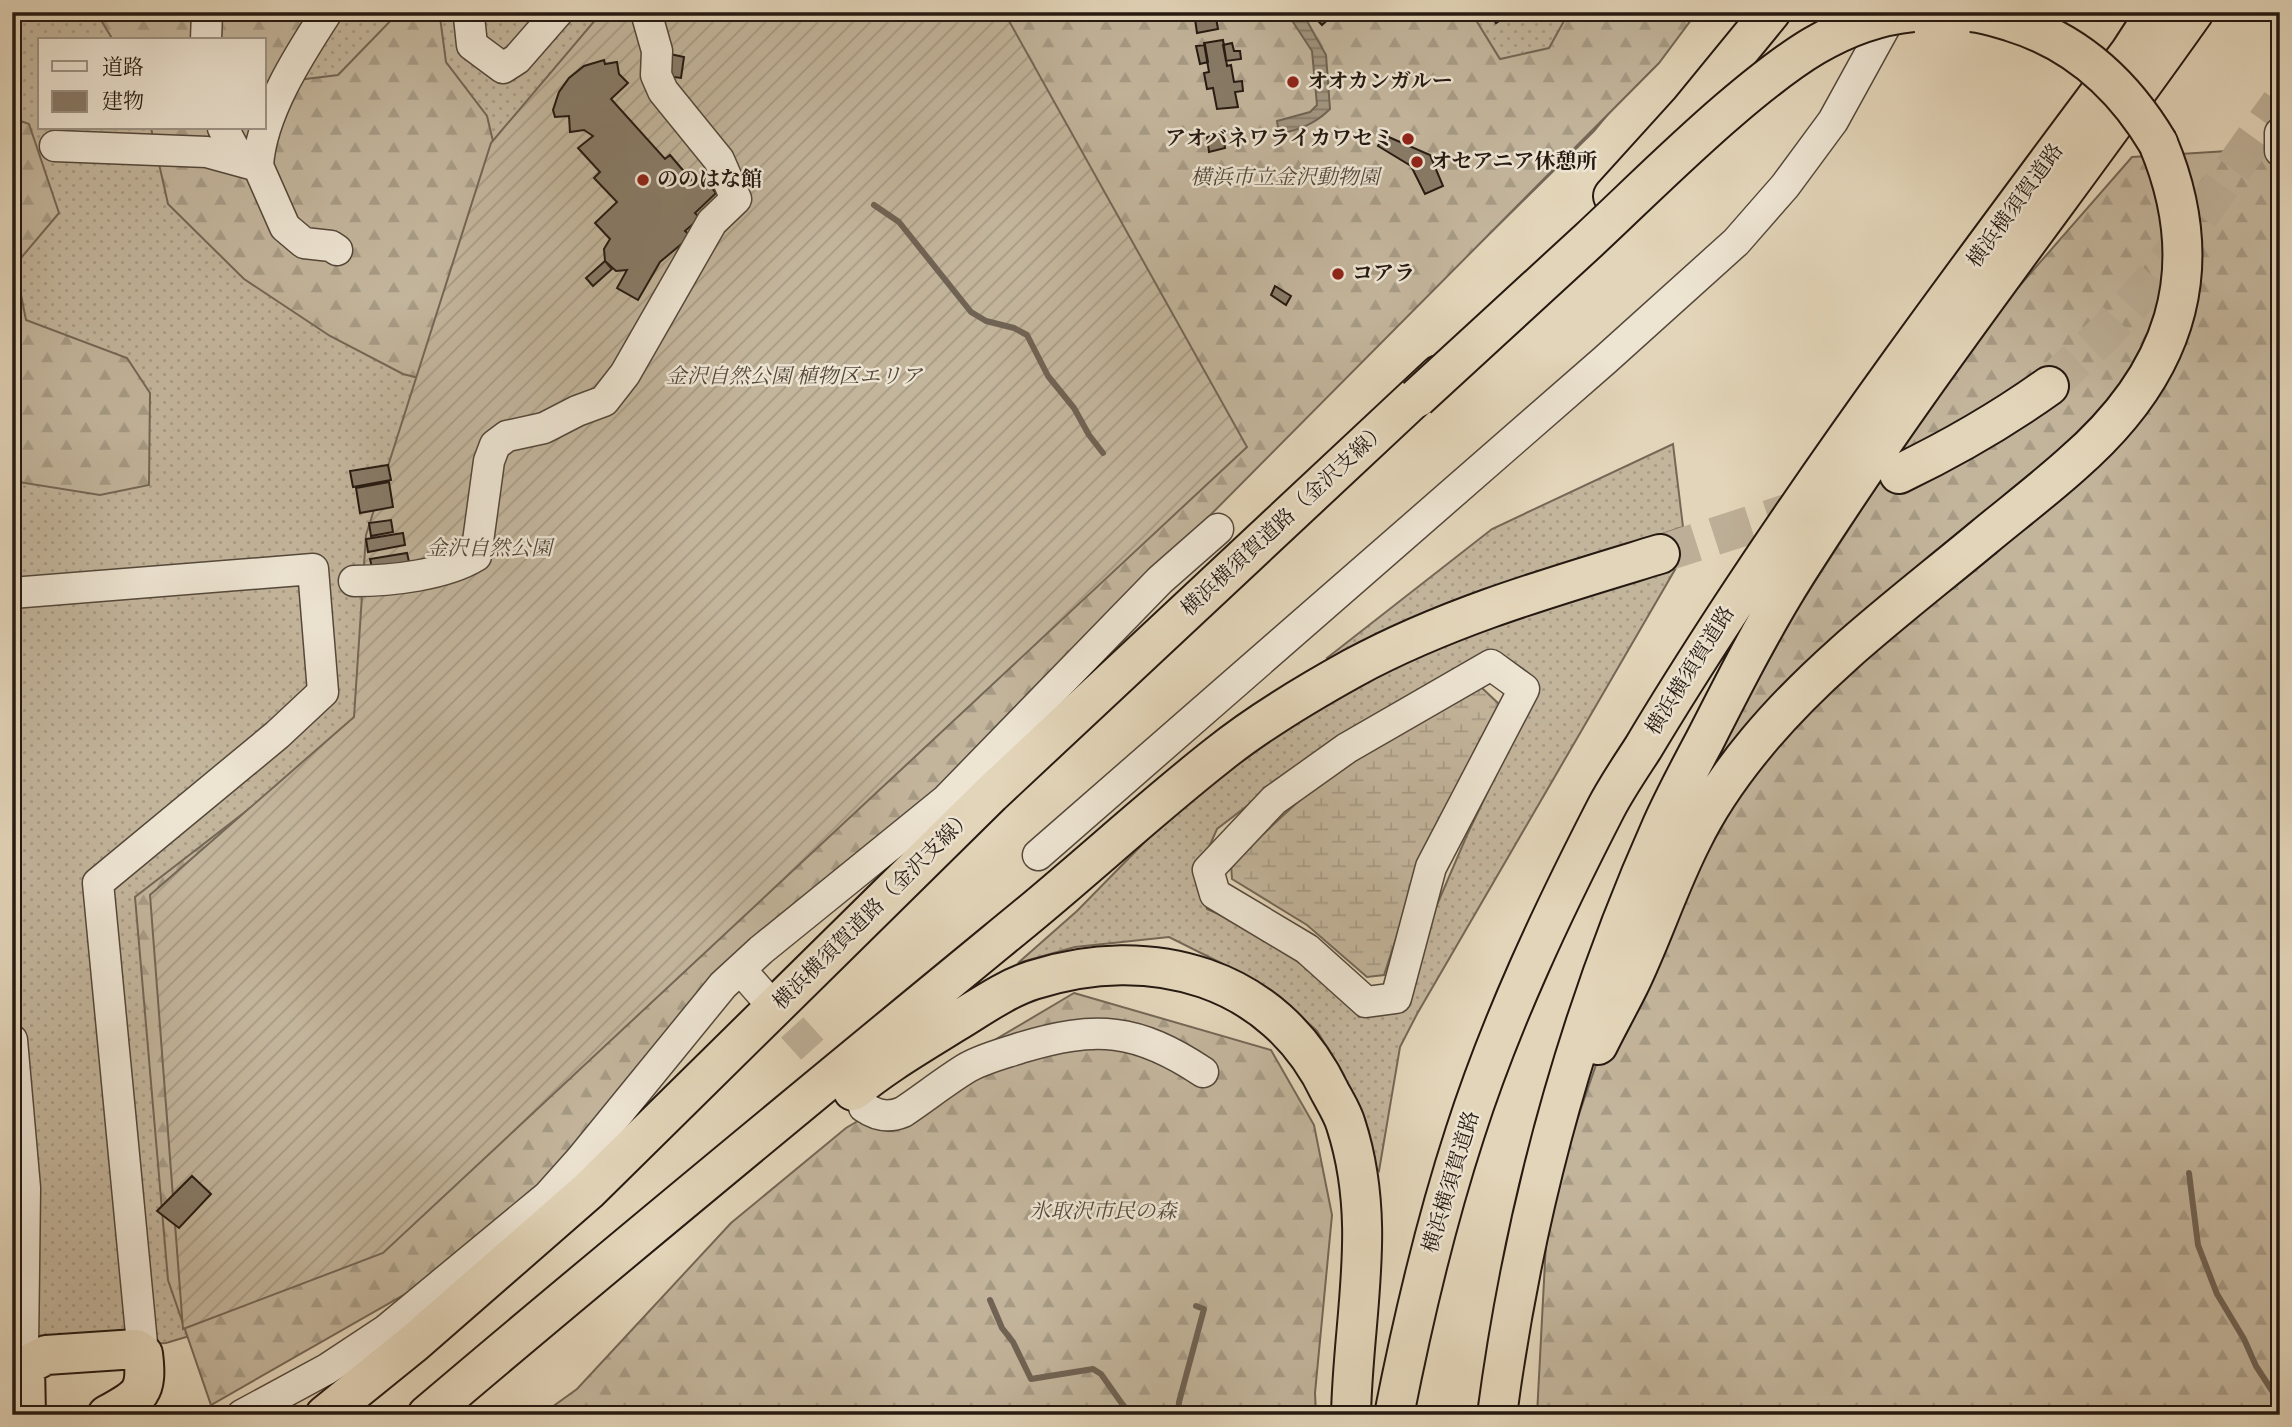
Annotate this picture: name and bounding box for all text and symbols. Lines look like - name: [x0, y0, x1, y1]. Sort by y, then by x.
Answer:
- legend: [38, 38, 266, 130]
- text: 道路: [102, 55, 144, 82]
- place label: オオカンガルー: [1307, 69, 1453, 96]
- marker: オオカンガルー: [1285, 74, 1301, 90]
- text: 建物: [102, 89, 144, 116]
- place label: アオバネワライカワセミ: [1165, 126, 1394, 153]
- marker: アオバネワライカワセミ: [1400, 131, 1416, 147]
- street label: 横浜横須賀道路: [1962, 139, 2070, 273]
- place label: オセアニア休憩所: [1431, 149, 1597, 176]
- marker: オセアニア休憩所: [1409, 154, 1425, 170]
- park label: 横浜市立金沢動物園: [1191, 165, 1382, 192]
- place label: ののはな館: [657, 167, 762, 194]
- marker: ののはな館: [635, 172, 651, 188]
- place label: コアラ: [1352, 261, 1415, 288]
- marker: コアラ: [1330, 266, 1346, 282]
- park label: 金沢自然公園 植物区エリア: [666, 364, 923, 391]
- street label: 横浜横須賀道路（金沢支線）: [1176, 417, 1394, 623]
- park label: 金沢自然公園: [426, 536, 555, 563]
- street label: 横浜横須賀道路: [1641, 602, 1741, 740]
- street label: 横浜横須賀道路（金沢支線）: [768, 804, 980, 1016]
- street label: 横浜横須賀道路: [1418, 1108, 1486, 1256]
- park label: 氷取沢市民の森: [1030, 1199, 1178, 1226]

